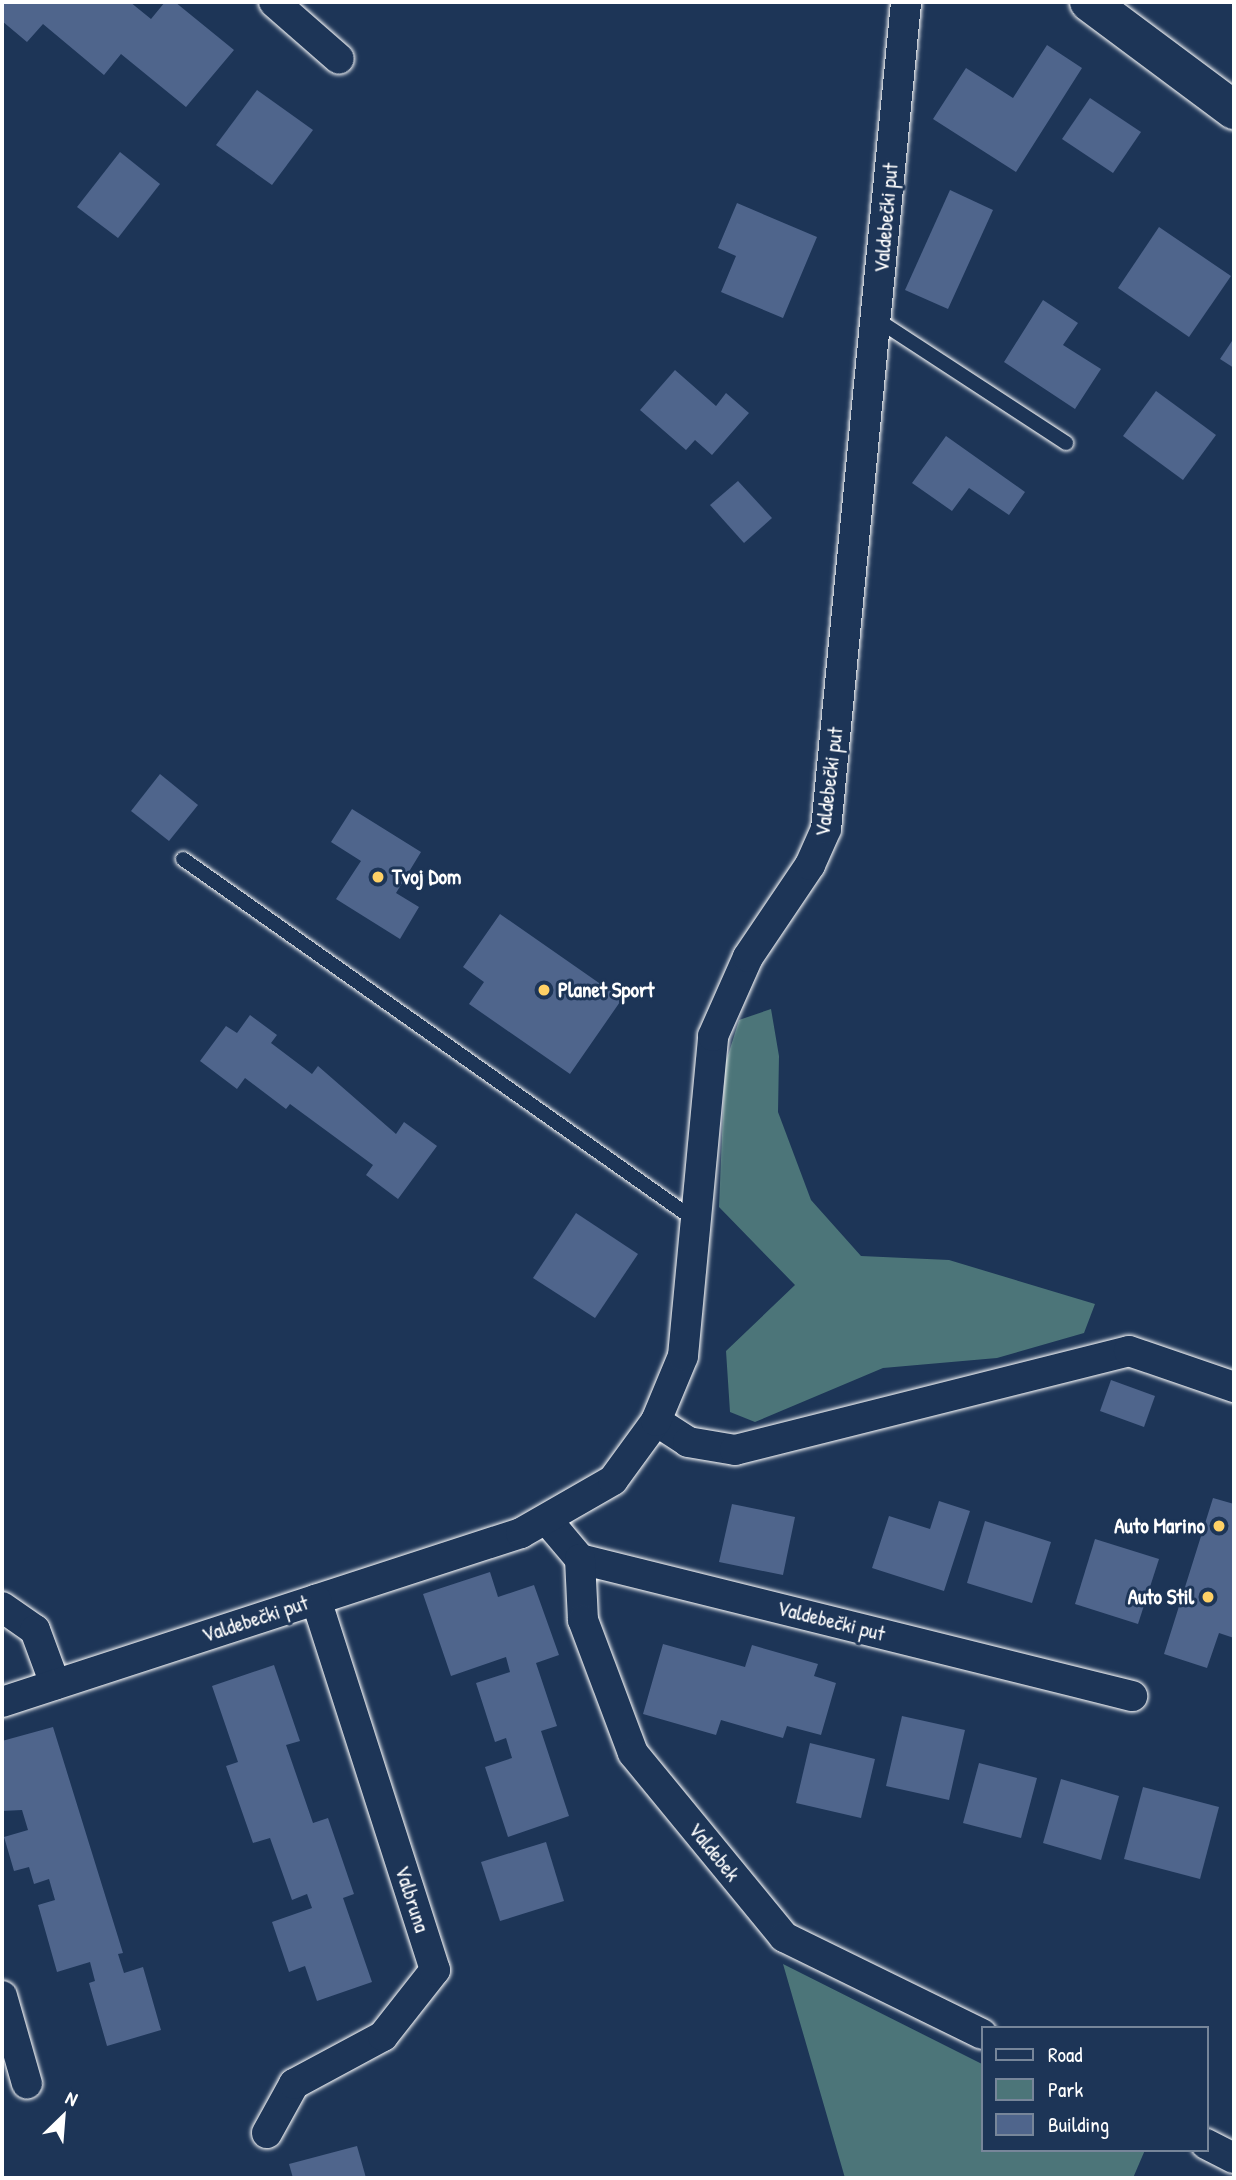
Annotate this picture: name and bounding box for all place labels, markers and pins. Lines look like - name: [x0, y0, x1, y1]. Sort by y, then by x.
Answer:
- place label: Tvoj Dom: [392, 864, 461, 890]
- marker: Tvoj Dom: [370, 869, 386, 885]
- place label: Planet Sport: [558, 977, 654, 1003]
- marker: Planet Sport: [536, 982, 552, 998]
- place label: Auto Marino: [1114, 1513, 1205, 1539]
- marker: Auto Marino: [1211, 1518, 1227, 1534]
- place label: Auto Stil: [1128, 1584, 1194, 1610]
- marker: Auto Stil: [1200, 1589, 1216, 1605]

